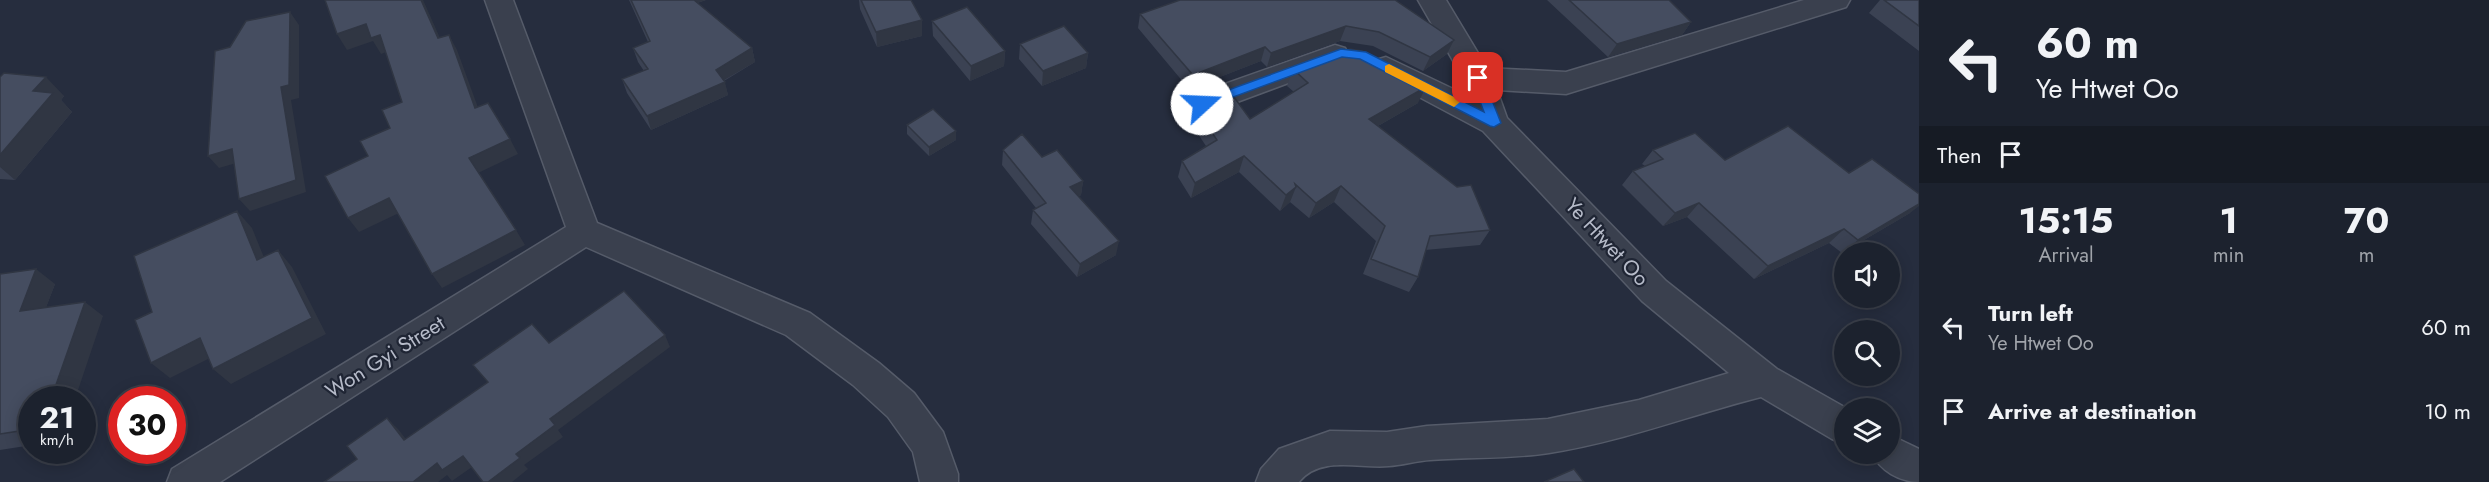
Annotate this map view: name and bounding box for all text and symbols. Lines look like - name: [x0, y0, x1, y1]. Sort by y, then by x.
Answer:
- text: 60 m: [2036, 13, 2139, 74]
- icon: left: [1937, 24, 2015, 102]
- pin: [1452, 52, 1503, 103]
- icon: arrive: [1461, 61, 1494, 94]
- text: Ye Htwet Oo: [2036, 69, 2179, 108]
- position arrow: [1170, 72, 1234, 136]
- icon: arrive: [1994, 138, 2027, 171]
- text: Then: [1937, 139, 1982, 171]
- street label: Ye Htwet Oo: [1558, 191, 1656, 293]
- text: 15:15: [2019, 194, 2113, 246]
- text: 1: [2219, 194, 2238, 246]
- text: 70: [2344, 194, 2389, 246]
- text: Arrival: [2038, 241, 2094, 270]
- text: min: [2213, 241, 2244, 270]
- text: m: [2359, 241, 2374, 270]
- map controls: [1834, 242, 1900, 464]
- button: sound: [1834, 242, 1900, 308]
- text: Turn left: [1988, 297, 2073, 329]
- street label: Won Gyi Street: [320, 308, 450, 406]
- icon: left: [1937, 311, 1970, 344]
- text: 60 m: [2421, 311, 2471, 343]
- button: search: [1834, 320, 1900, 386]
- text: Ye Htwet Oo: [1988, 329, 2094, 358]
- speed limit sign: 30: [108, 386, 186, 464]
- icon: arrive: [1937, 395, 1970, 428]
- text: Arrive at destination: [1988, 395, 2197, 427]
- text: 10 m: [2424, 395, 2471, 427]
- text: 21: [40, 396, 74, 439]
- button: layers: [1834, 398, 1900, 464]
- text: km/h: [40, 429, 74, 451]

